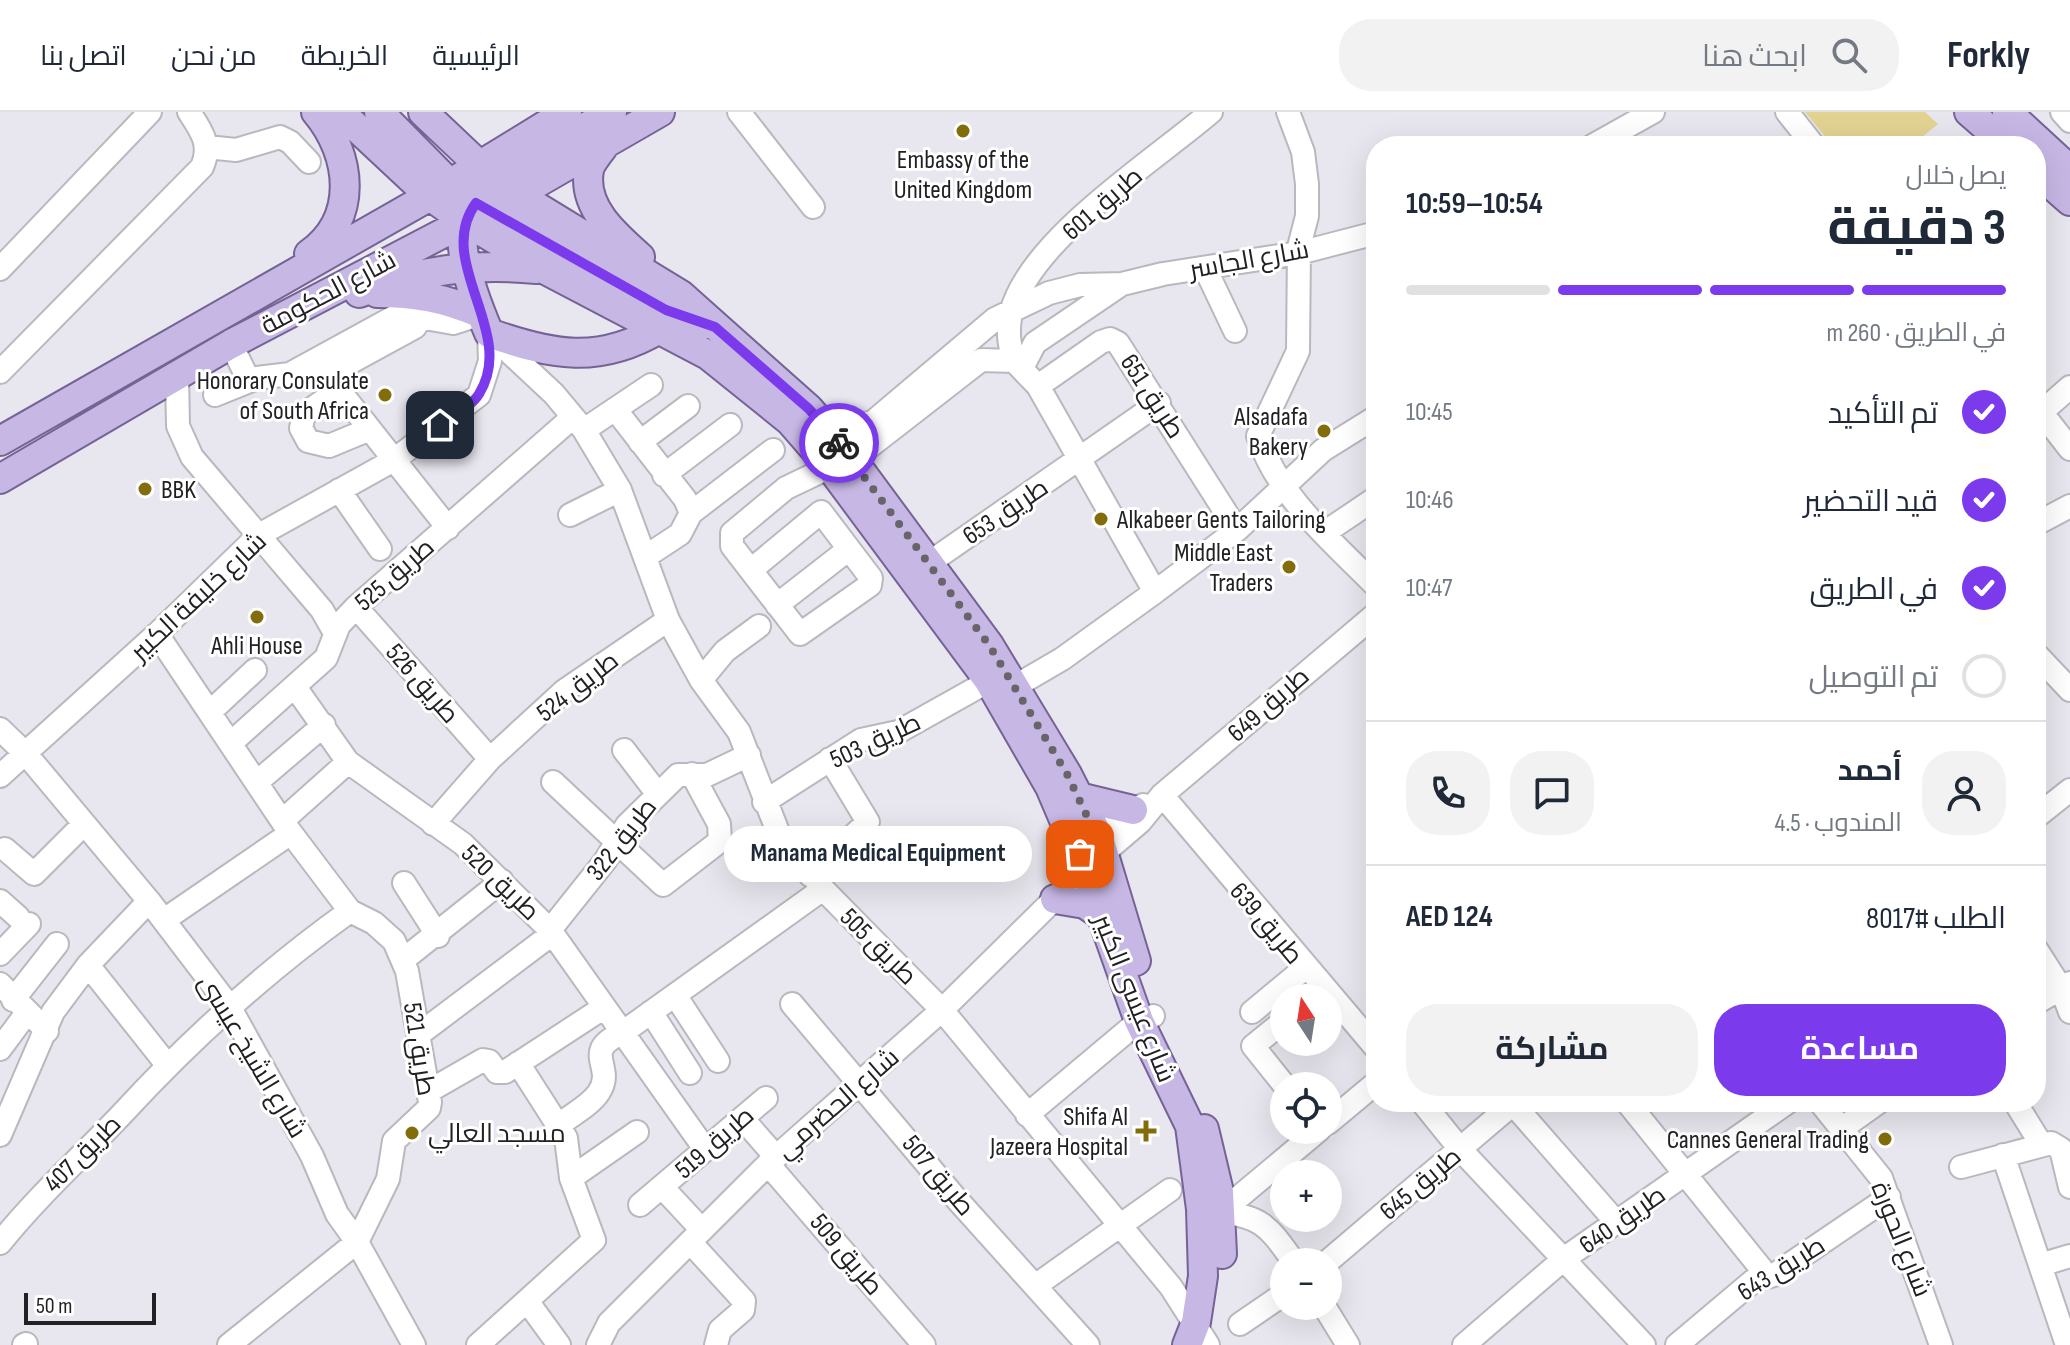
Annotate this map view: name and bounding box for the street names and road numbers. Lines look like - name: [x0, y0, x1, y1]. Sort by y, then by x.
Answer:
- street label: طريق 601: [1057, 161, 1149, 247]
- street label: شارع الجاسر: [1185, 235, 1311, 287]
- street label: شارع الحكومة: [256, 245, 401, 342]
- street label: طريق 651: [1113, 349, 1190, 445]
- street label: طريق 653: [957, 472, 1054, 552]
- street label: شارع خليفة الكبير: [123, 526, 273, 669]
- street label: طريق 525: [349, 532, 441, 618]
- street label: طريق 526: [379, 638, 465, 730]
- street label: طريق 524: [531, 646, 625, 729]
- street label: طريق 649: [1222, 661, 1316, 749]
- street label: طريق 503: [825, 707, 926, 776]
- street label: طريق 322: [580, 793, 664, 887]
- street label: طريق 520: [455, 838, 545, 928]
- street label: طريق 639: [1223, 877, 1309, 971]
- street label: طريق 505: [833, 902, 923, 992]
- street label: شارع عيسى الكبير: [1085, 908, 1181, 1087]
- street label: شارع الشيخ عيسى: [191, 970, 313, 1144]
- street label: طريق 521: [396, 1000, 441, 1098]
- street label: شارع الحضرمي: [770, 1042, 909, 1169]
- street label: طريق 519: [669, 1100, 761, 1186]
- street label: طريق 407: [38, 1109, 128, 1199]
- street label: طريق 507: [895, 1129, 981, 1223]
- street label: طريق 645: [1374, 1141, 1468, 1227]
- street label: شارع الحورة: [1864, 1177, 1938, 1302]
- street label: طريق 640: [1574, 1179, 1672, 1261]
- street label: طريق 509: [803, 1208, 889, 1302]
- street label: طريق 643: [1732, 1230, 1831, 1308]

